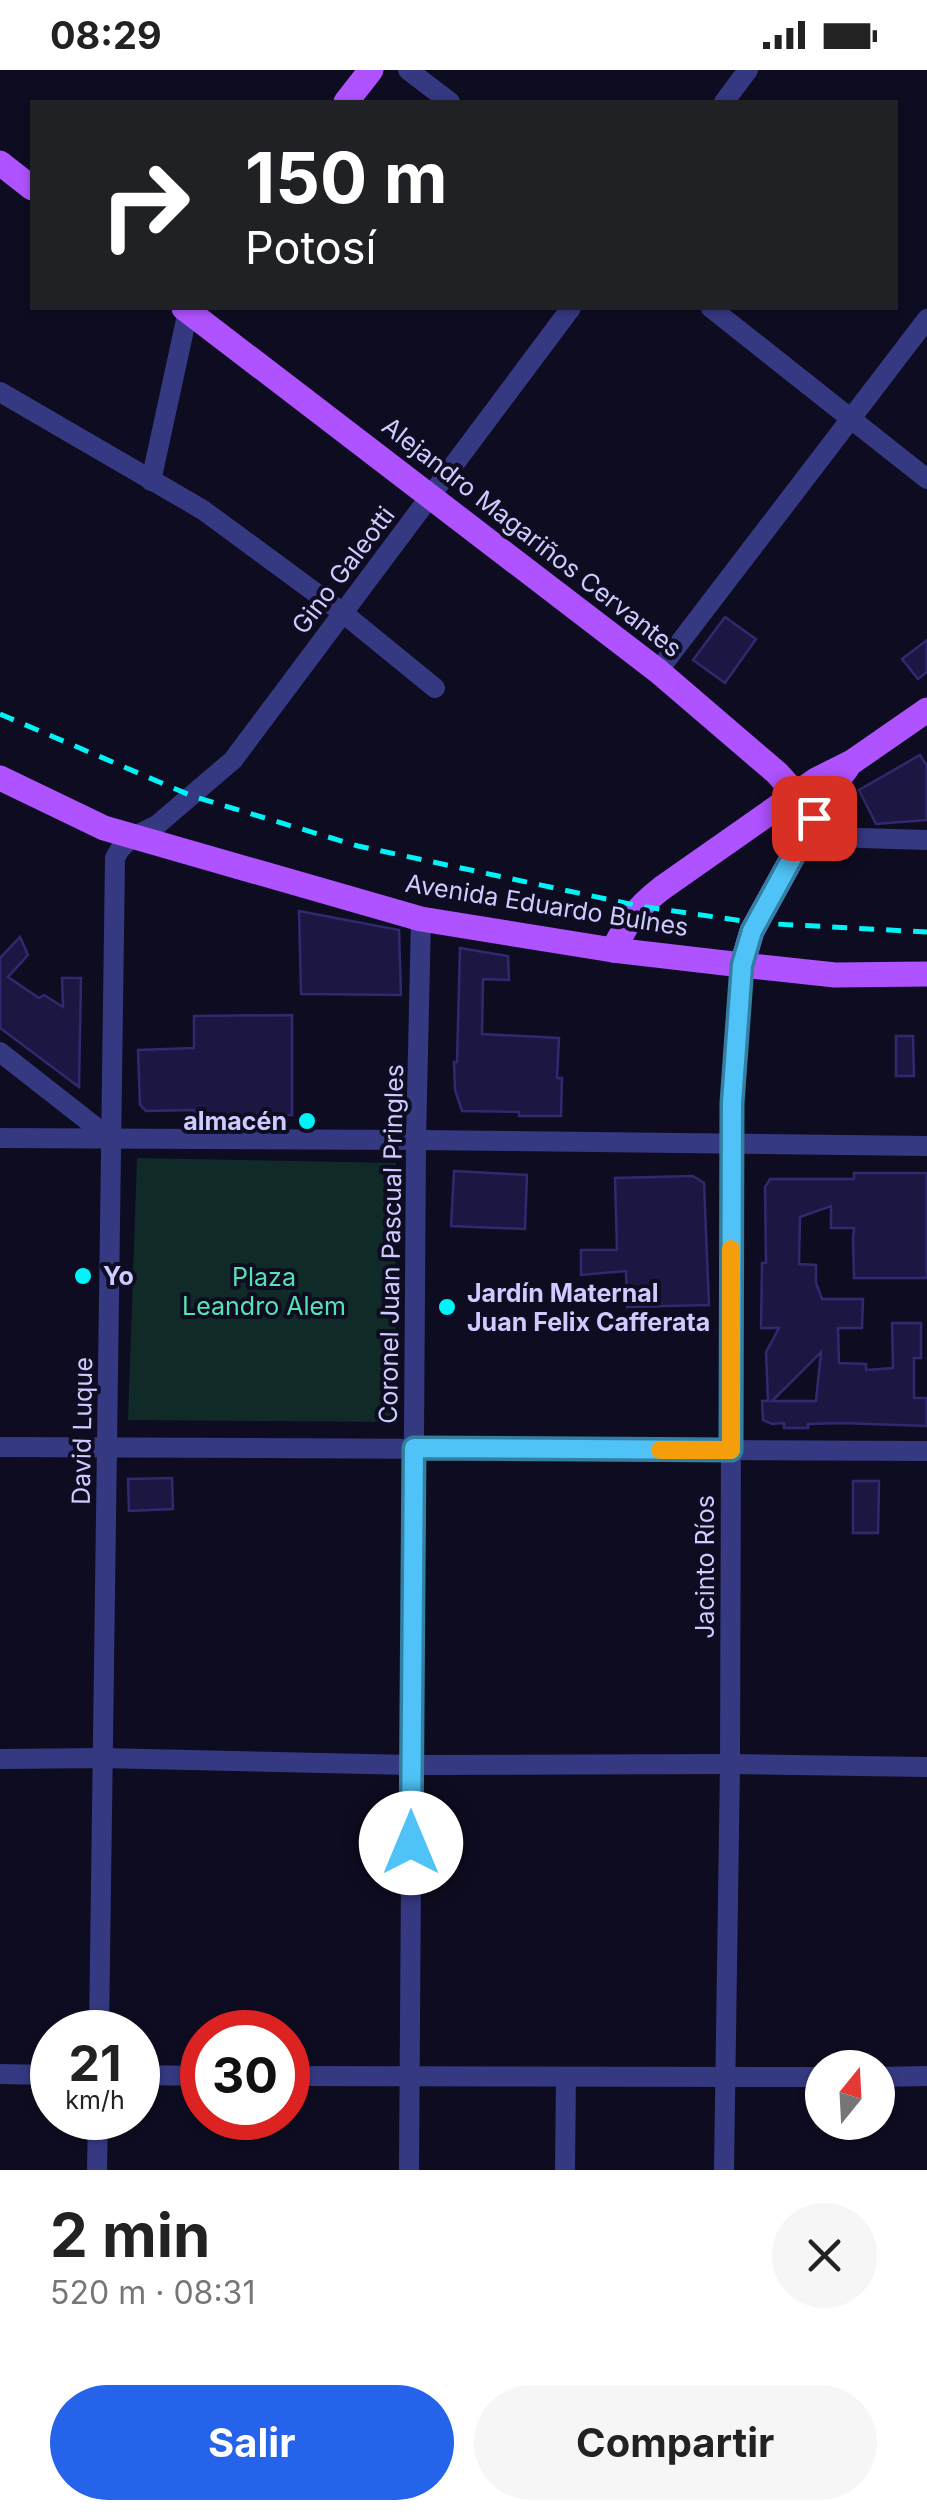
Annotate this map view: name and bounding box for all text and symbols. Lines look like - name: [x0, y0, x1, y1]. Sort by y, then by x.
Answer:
- text: 08:29: [50, 12, 162, 58]
- text: 150 m: [245, 135, 448, 220]
- icon: right: [80, 140, 210, 270]
- text: Potosí: [245, 220, 376, 275]
- street label: Alejandro Magariños Cervantes: [376, 411, 688, 663]
- street label: Gino Galeotti: [285, 500, 401, 640]
- pin: [772, 776, 857, 861]
- icon: arrive: [787, 791, 842, 846]
- street label: Avenida Eduardo Bulnes: [403, 868, 691, 942]
- street label: Coronel Juan Pascual Pringles: [373, 1064, 409, 1424]
- place label: almacén: [183, 1106, 287, 1136]
- marker: almacén: [296, 1110, 318, 1132]
- place label: Yo: [103, 1261, 134, 1291]
- park label: Plaza Leandro Alem: [182, 1262, 346, 1321]
- marker: Yo: [72, 1265, 94, 1287]
- place label: Jardín Maternal Juan Felix Cafferata: [467, 1278, 710, 1337]
- marker: Jardín Maternal Juan Felix Cafferata: [436, 1296, 458, 1318]
- street label: David Luque: [66, 1357, 98, 1505]
- street label: Jacinto Ríos: [690, 1495, 720, 1639]
- position arrow: [359, 1791, 463, 1895]
- speed limit sign: 30: [180, 2010, 310, 2140]
- text: 21: [68, 2033, 122, 2093]
- north arrow: [805, 2050, 895, 2140]
- map controls: [805, 2050, 895, 2140]
- text: km/h: [65, 2085, 125, 2115]
- text: 2 min: [50, 2199, 210, 2271]
- button: close: [772, 2203, 877, 2308]
- text: 520 m · 08:31: [50, 2273, 255, 2312]
- button: Salir: [50, 2385, 454, 2500]
- button: Compartir: [474, 2385, 877, 2500]

